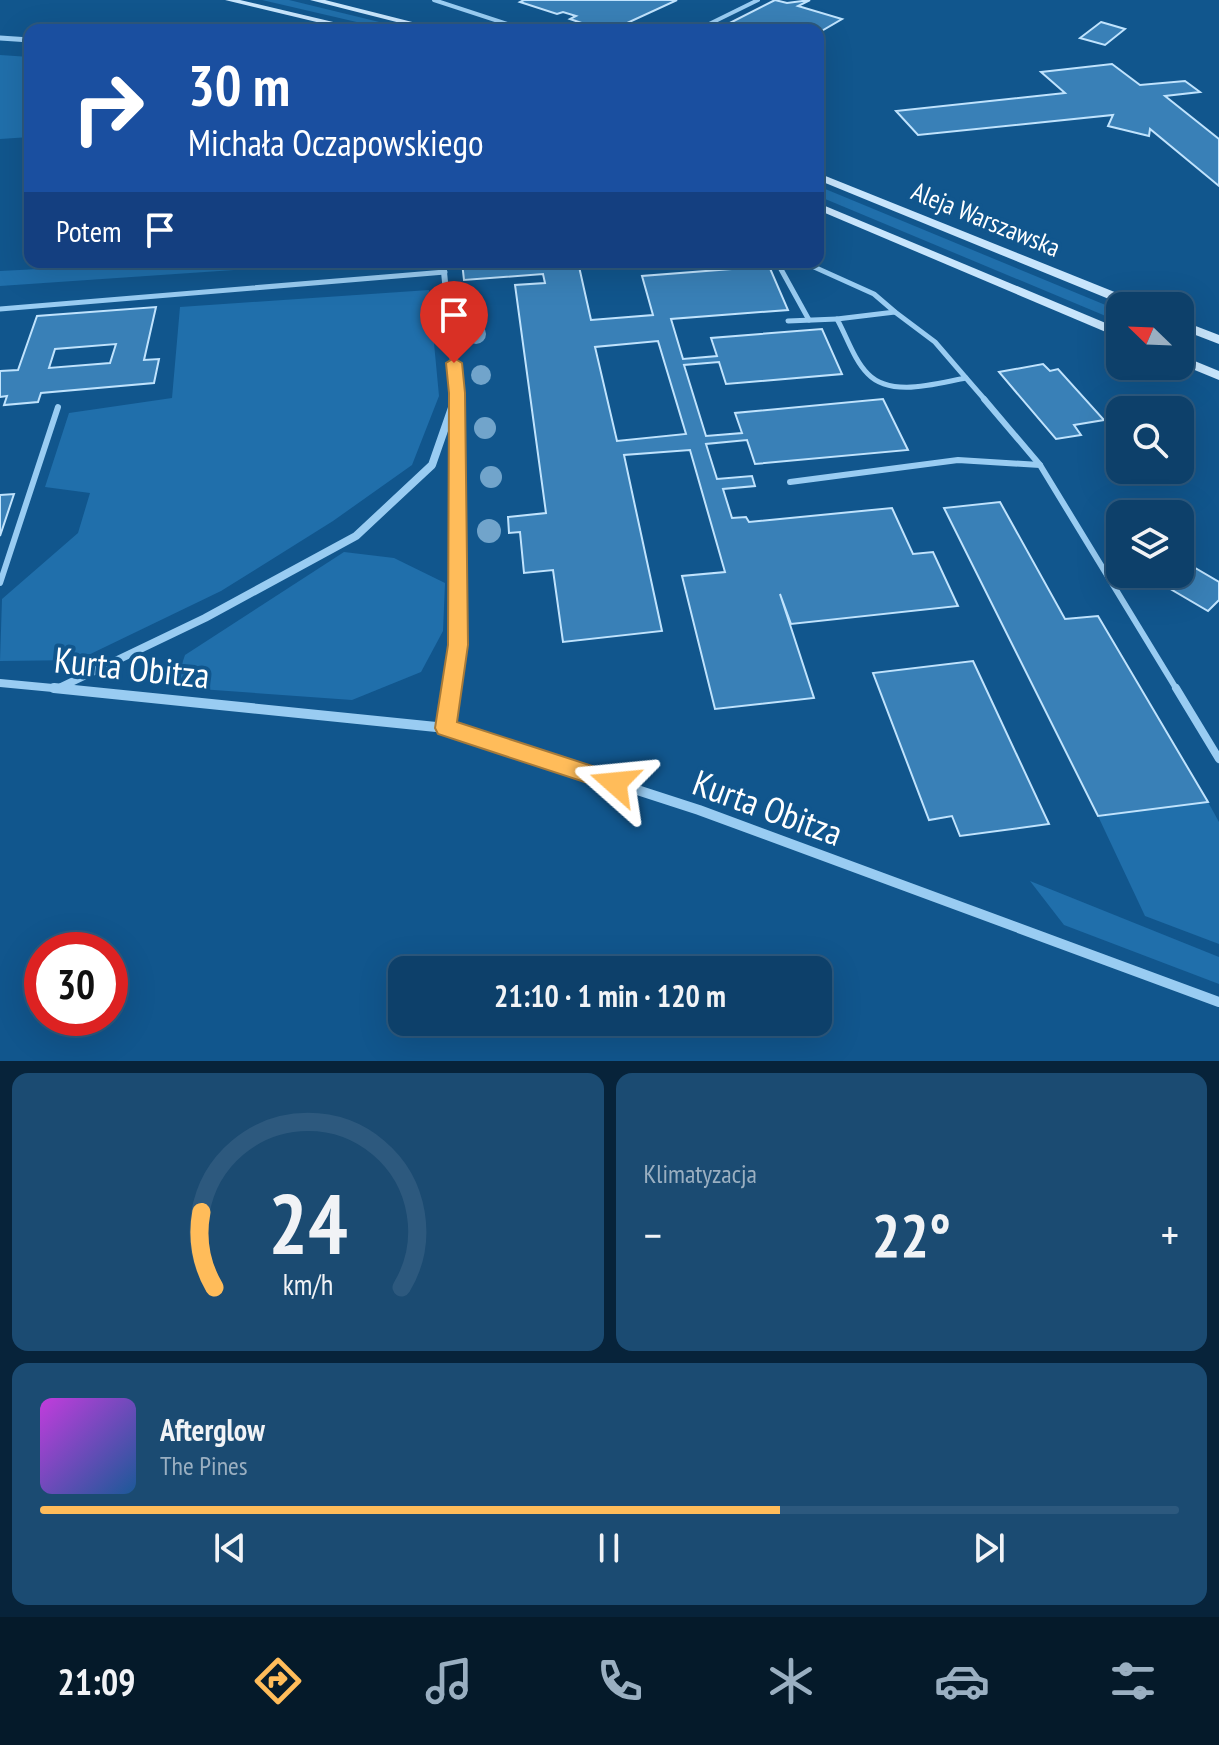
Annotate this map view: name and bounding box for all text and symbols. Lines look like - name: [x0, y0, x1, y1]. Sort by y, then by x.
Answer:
- text: 30 m: [188, 49, 290, 121]
- icon: right: [56, 56, 160, 160]
- text: Michała Oczapowskiego: [188, 119, 484, 166]
- street label: Aleja Warszawska: [907, 174, 1065, 264]
- icon: arrive: [138, 208, 182, 252]
- text: Potem: [56, 211, 122, 250]
- pin: [420, 281, 488, 363]
- north arrow: [1106, 292, 1194, 380]
- map controls: [1106, 292, 1194, 588]
- icon: arrive: [432, 293, 476, 337]
- button: search: [1106, 396, 1194, 484]
- button: layers: [1106, 500, 1194, 588]
- street label: Kurta Obitza: [52, 635, 212, 699]
- position arrow: [573, 741, 657, 825]
- street label: Kurta Obitza: [687, 758, 849, 856]
- speed limit sign: 30: [24, 932, 128, 1036]
- text: 21:10 · 1 min · 120 m: [494, 976, 726, 1015]
- text: Klimatyzacja: [644, 1157, 757, 1190]
- text: 24: [268, 1169, 348, 1277]
- text: 22°: [872, 1196, 951, 1274]
- text: −: [644, 1206, 662, 1263]
- text: +: [1161, 1206, 1179, 1263]
- text: km/h: [282, 1266, 333, 1303]
- text: Afterglow: [160, 1410, 265, 1449]
- text: The Pines: [160, 1449, 248, 1482]
- icon: previous: [208, 1526, 252, 1570]
- icon: pause: [587, 1526, 631, 1570]
- icon: next: [967, 1526, 1011, 1570]
- icon: directions: [250, 1653, 306, 1709]
- icon: music: [421, 1653, 477, 1709]
- icon: phone: [592, 1653, 648, 1709]
- icon: climate: [763, 1653, 819, 1709]
- icon: car: [934, 1653, 990, 1709]
- icon: filters: [1105, 1653, 1161, 1709]
- text: 21:09: [58, 1658, 135, 1705]

